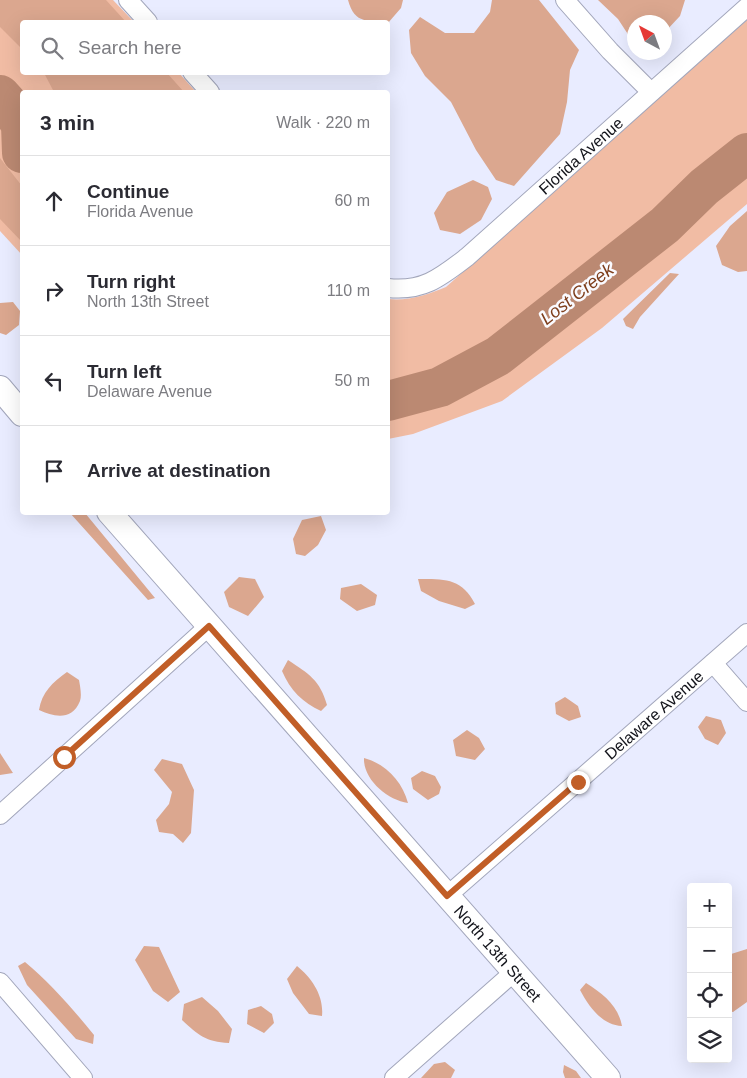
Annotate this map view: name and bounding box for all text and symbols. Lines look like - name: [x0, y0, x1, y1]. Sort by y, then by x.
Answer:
- north arrow: [627, 15, 672, 60]
- search box: [20, 20, 390, 75]
- icon: search: [38, 34, 66, 62]
- text: Search here: [78, 37, 182, 58]
- text: 3 min: [40, 111, 95, 134]
- text: Walk · 220 m: [276, 114, 370, 131]
- street label: Florida Avenue: [536, 114, 626, 198]
- text: Continue: [87, 181, 169, 202]
- icon: ahead: [40, 187, 68, 215]
- text: 60 m: [334, 192, 370, 209]
- text: Florida Avenue: [87, 203, 193, 220]
- water label: Lost Creek: [537, 259, 618, 329]
- text: Turn right: [87, 271, 175, 292]
- icon: right: [40, 277, 68, 305]
- text: 110 m: [327, 282, 370, 299]
- text: North 13th Street: [87, 293, 209, 310]
- text: Turn left: [87, 361, 162, 382]
- icon: left: [40, 367, 68, 395]
- text: 50 m: [334, 372, 370, 389]
- text: Delaware Avenue: [87, 383, 212, 400]
- icon: arrive: [40, 457, 68, 485]
- text: Arrive at destination: [87, 460, 271, 481]
- street label: Delaware Avenue: [601, 667, 707, 763]
- route start: [53, 746, 76, 769]
- route end: [567, 771, 590, 794]
- map controls: [687, 883, 732, 1063]
- button: +: [687, 883, 732, 928]
- street label: North 13th Street: [451, 902, 545, 1005]
- button: −: [687, 928, 732, 973]
- button: locate: [687, 973, 732, 1018]
- button: layers: [687, 1018, 732, 1063]

